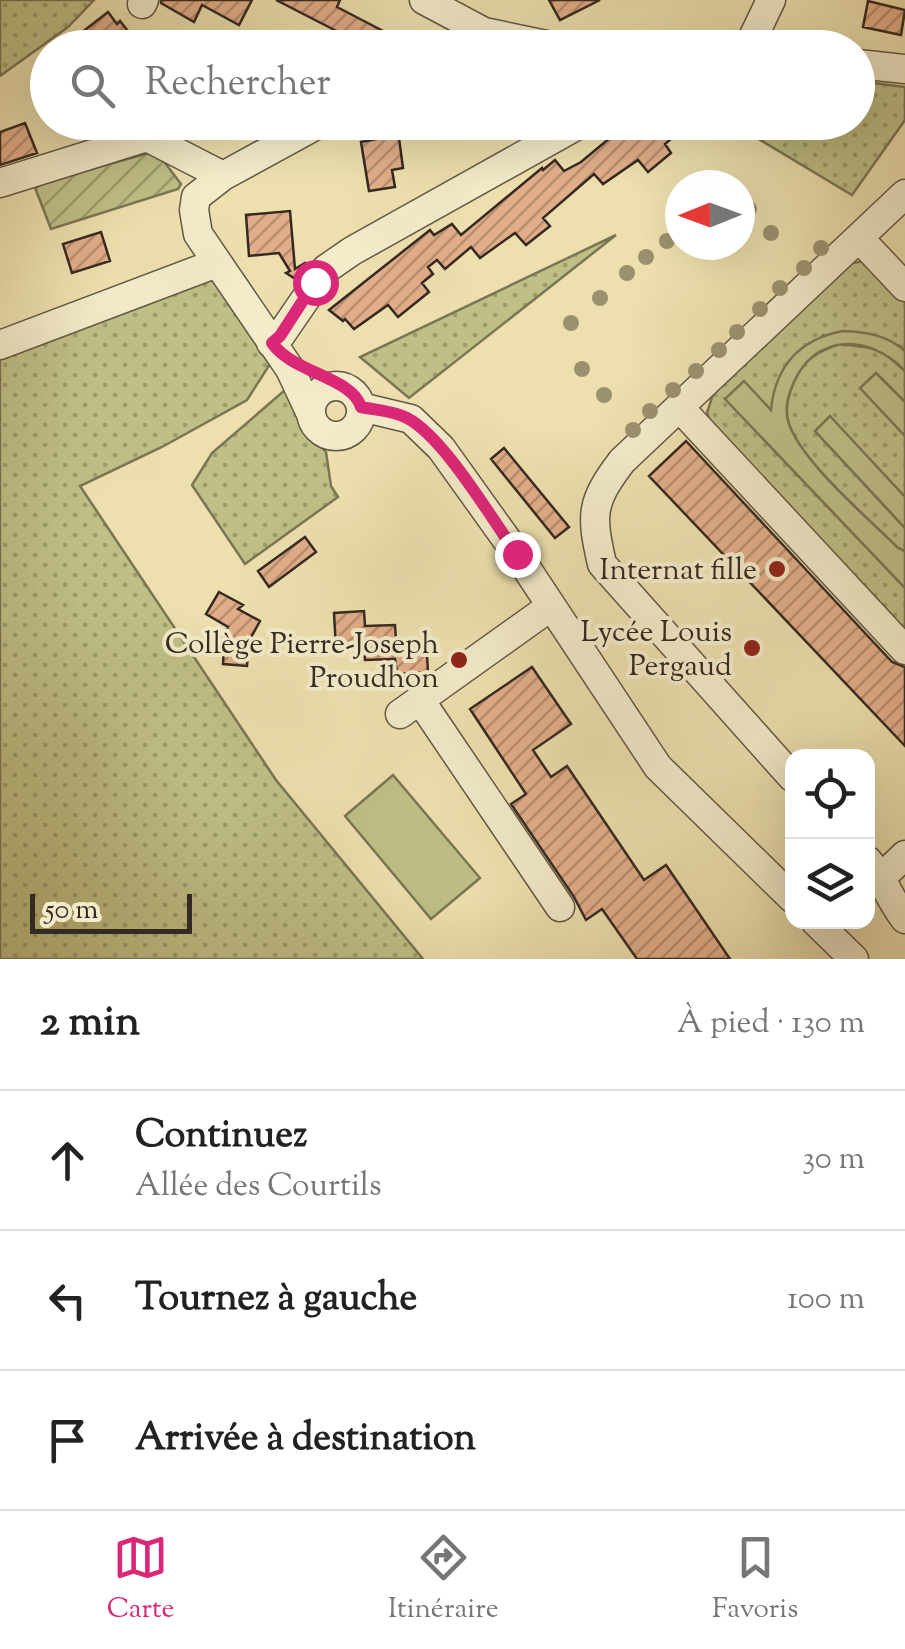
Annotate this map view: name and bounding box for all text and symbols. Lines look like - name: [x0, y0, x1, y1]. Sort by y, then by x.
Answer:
- search box: [30, 30, 875, 140]
- icon: search: [65, 58, 120, 113]
- text: Rechercher: [145, 58, 331, 112]
- north arrow: [665, 170, 755, 260]
- route start: [293, 260, 339, 306]
- route end: [495, 532, 541, 578]
- place label: Internat fille: [600, 550, 757, 593]
- marker: Internat fille: [766, 558, 788, 580]
- place label: Lycée Louis Pergaud: [580, 612, 732, 689]
- place label: Collège Pierre-Joseph Proudhon: [165, 624, 439, 701]
- marker: Lycée Louis Pergaud: [741, 637, 763, 659]
- marker: Collège Pierre-Joseph Proudhon: [448, 649, 470, 671]
- map controls: [785, 749, 875, 929]
- button: locate: [785, 749, 875, 839]
- button: layers: [785, 839, 875, 929]
- scale bar: [30, 889, 192, 934]
- text: 50 m: [45, 891, 99, 931]
- text: 2 min: [40, 994, 140, 1054]
- text: À pied · 130 m: [677, 1001, 865, 1047]
- text: Continuez: [135, 1110, 307, 1164]
- icon: ahead: [40, 1133, 95, 1188]
- text: 30 m: [802, 1137, 865, 1183]
- text: Allée des Courtils: [135, 1164, 382, 1210]
- icon: left: [40, 1273, 95, 1328]
- text: Tournez à gauche: [135, 1273, 417, 1327]
- text: 100 m: [787, 1277, 865, 1323]
- icon: arrive: [40, 1413, 95, 1468]
- text: Arrivée à destination: [135, 1413, 476, 1467]
- tab: Carte: [107, 1530, 175, 1630]
- tab: Itinéraire: [388, 1530, 499, 1630]
- tab: Favoris: [712, 1530, 798, 1630]

